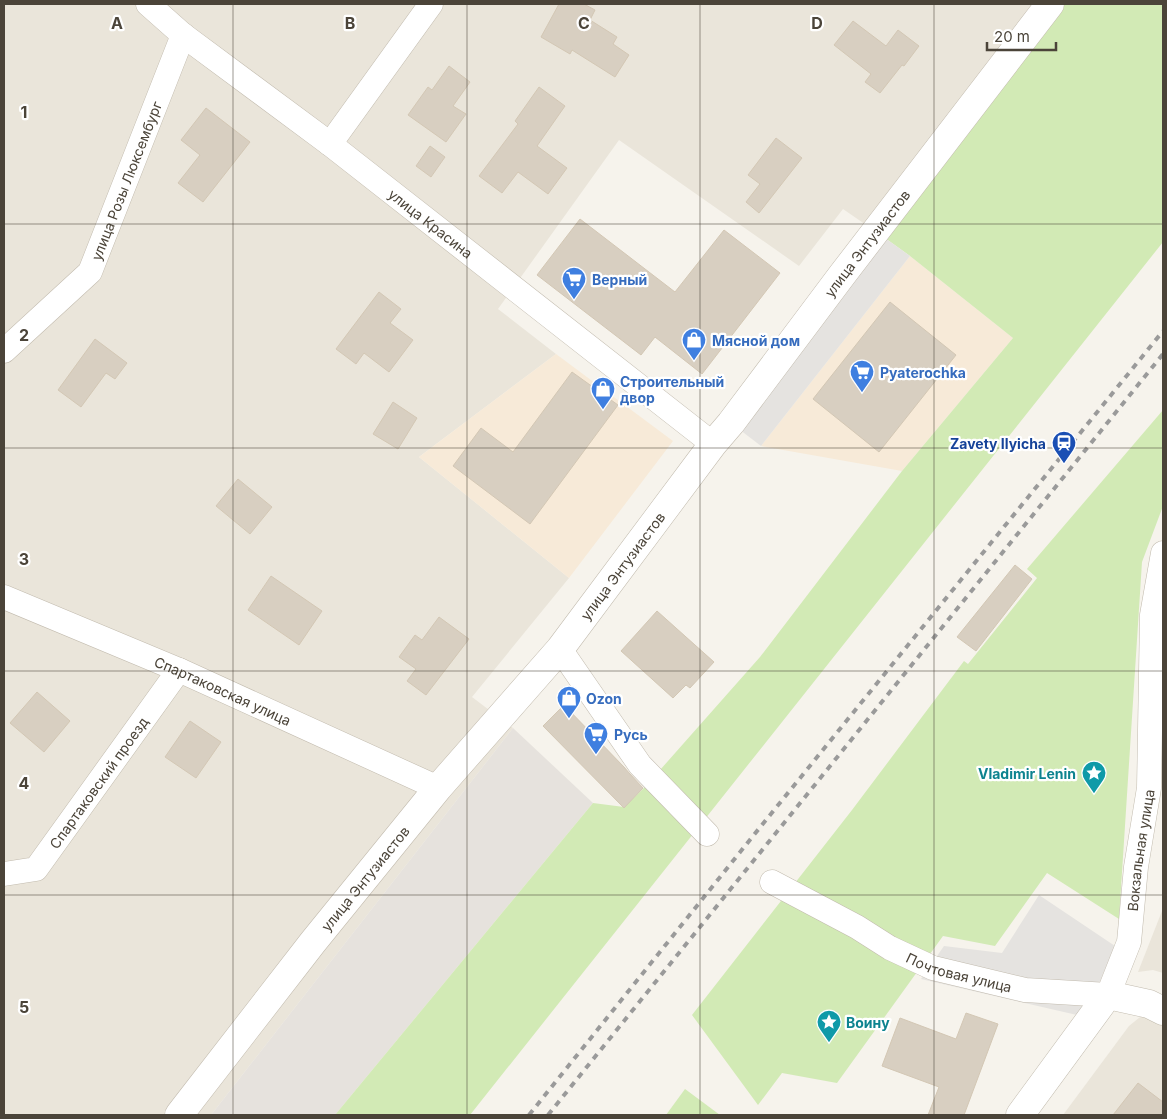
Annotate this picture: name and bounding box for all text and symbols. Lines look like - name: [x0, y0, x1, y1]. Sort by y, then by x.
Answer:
- text: A: [111, 13, 123, 33]
- text: B: [345, 13, 355, 33]
- text: C: [578, 13, 590, 33]
- text: D: [811, 13, 823, 33]
- scale bar: [987, 20, 1056, 52]
- text: 20 m: [994, 27, 1030, 46]
- street label: улица Розы Люксембург: [87, 99, 165, 263]
- text: 1: [21, 102, 27, 122]
- street label: улица Красина: [385, 185, 476, 261]
- street label: улица Энтузиастов: [820, 186, 913, 300]
- supermarket icon: Верный: [561, 266, 587, 300]
- place label: Верный: [592, 271, 647, 288]
- text: 2: [19, 325, 29, 345]
- shop icon: Мясной дом: [681, 327, 707, 361]
- place label: Мясной дом: [712, 332, 800, 349]
- supermarket icon: Pyaterochka: [849, 359, 875, 393]
- place label: Pyaterochka: [880, 364, 966, 381]
- place label: Строительный двор: [620, 373, 724, 406]
- shop icon: Строительный двор: [590, 376, 616, 410]
- station icon: Zavety Ilyicha: [1051, 430, 1077, 464]
- place label: Zavety Ilyicha: [950, 435, 1046, 452]
- street label: улица Энтузиастов: [576, 508, 668, 623]
- text: 3: [19, 549, 29, 569]
- street label: Спартаковская улица: [152, 652, 294, 728]
- shop icon: Ozon: [556, 685, 582, 719]
- place label: Ozon: [586, 690, 622, 707]
- street label: Спартаковский проезд: [45, 713, 151, 852]
- supermarket icon: Русь: [583, 721, 609, 755]
- place label: Русь: [614, 726, 648, 743]
- place icon: Vladimir Lenin: [1081, 760, 1107, 794]
- place label: Vladimir Lenin: [978, 765, 1076, 782]
- text: 4: [19, 773, 30, 793]
- street label: Вокзальная улица: [1123, 788, 1157, 912]
- street label: улица Энтузиастов: [317, 822, 413, 934]
- street label: Почтовая улица: [904, 948, 1014, 995]
- text: 5: [19, 997, 29, 1017]
- place icon: Воину: [816, 1009, 842, 1043]
- place label: Воину: [846, 1014, 890, 1031]

